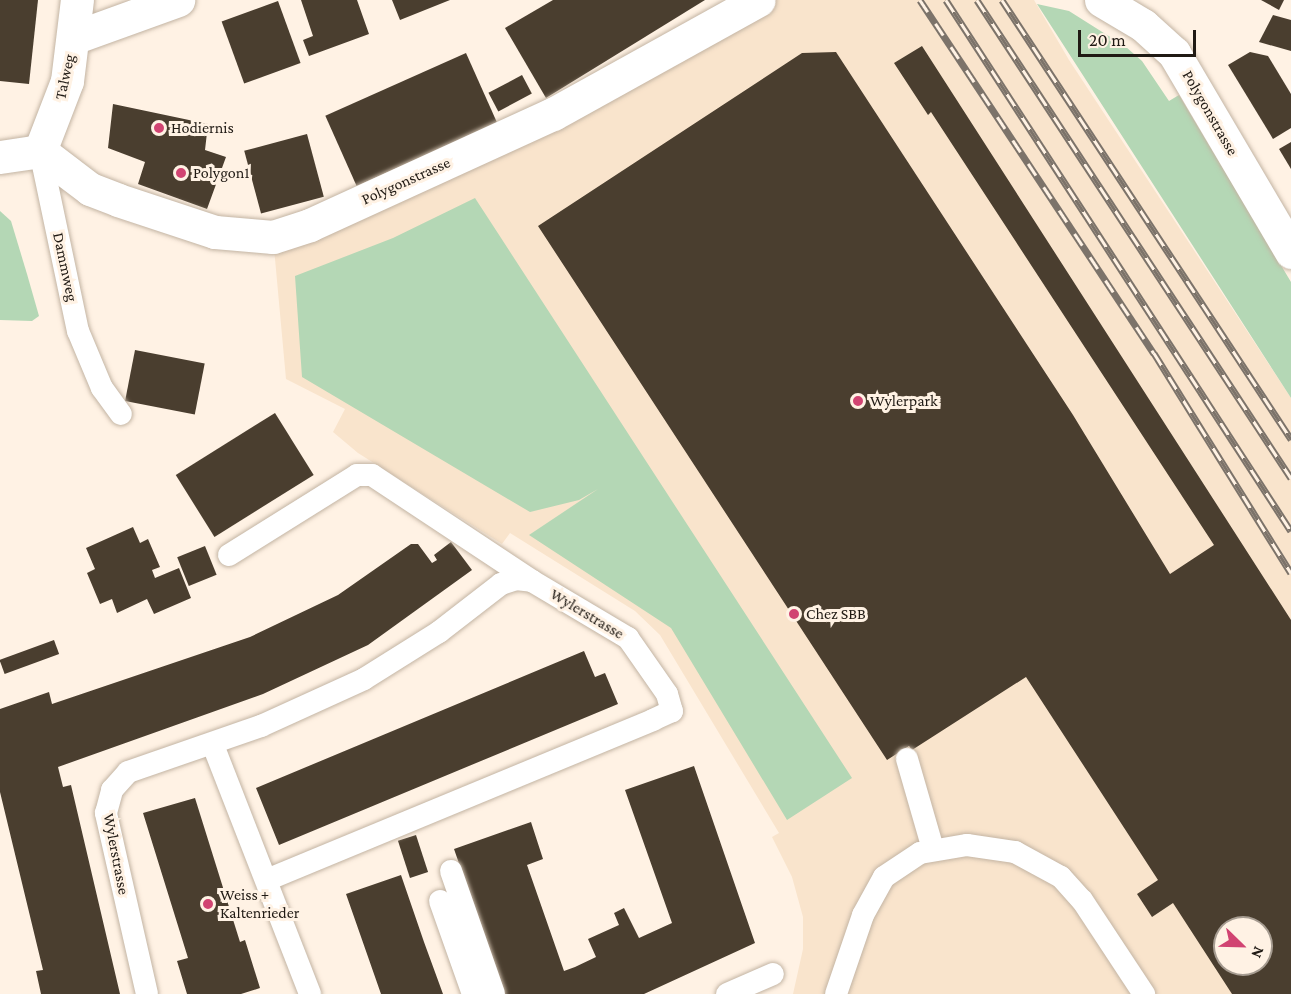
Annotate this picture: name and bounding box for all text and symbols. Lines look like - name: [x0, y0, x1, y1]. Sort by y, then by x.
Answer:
- scale bar: [1081, 18, 1200, 56]
- text: 20 m: [1089, 30, 1126, 50]
- street label: Talweg: [51, 52, 79, 102]
- street label: Polygonstrasse: [1178, 67, 1242, 159]
- place label: Hodiernis: [171, 118, 234, 138]
- marker: Hodiernis: [152, 121, 166, 135]
- street label: Polygonstrasse: [359, 153, 453, 209]
- place label: Polygon1: [193, 163, 250, 183]
- marker: Polygon1: [174, 166, 188, 180]
- street label: Dammweg: [48, 231, 82, 303]
- place label: Wylerpark: [870, 391, 938, 411]
- marker: Wylerpark: [851, 394, 865, 408]
- street label: Wylerstrasse: [547, 585, 627, 643]
- place label: Chez SBB: [806, 604, 866, 624]
- marker: Chez SBB: [787, 607, 801, 621]
- street label: Wylerstrasse: [99, 812, 133, 896]
- place label: Weiss + Kaltenrieder: [220, 885, 300, 923]
- marker: Weiss + Kaltenrieder: [201, 897, 215, 911]
- north arrow: [1213, 916, 1273, 976]
- text: N: [1248, 944, 1268, 961]

